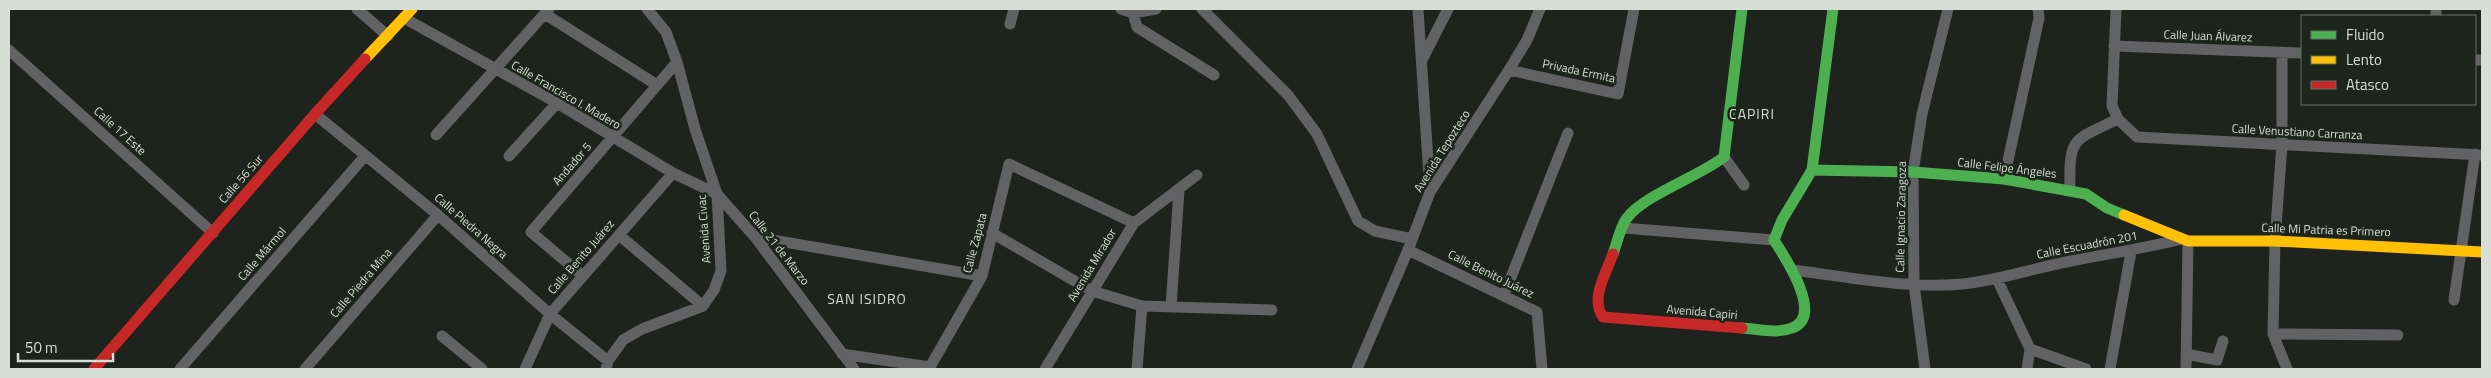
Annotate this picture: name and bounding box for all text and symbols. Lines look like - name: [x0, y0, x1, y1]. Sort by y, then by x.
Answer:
- legend: [2301, 15, 2476, 105]
- text: Fluido: [2346, 23, 2385, 46]
- street label: Calle Juan Álvarez: [2163, 24, 2253, 47]
- text: Lento: [2346, 48, 2382, 71]
- street label: Privada Ermita: [1541, 53, 1617, 88]
- street label: Calle Francisco I. Madero: [508, 55, 625, 134]
- text: Atasco: [2346, 73, 2389, 96]
- street label: Calle 17 Este: [90, 102, 151, 160]
- district label: CAPIRI: [1729, 103, 1775, 124]
- street label: Avenida Tepozteco: [1409, 106, 1475, 196]
- street label: Calle Venustiano Carranza: [2231, 119, 2363, 144]
- street label: Andador 5: [547, 138, 596, 190]
- street label: Calle 56 Sur: [214, 150, 267, 208]
- street label: Calle Felipe Ángeles: [1956, 152, 2058, 183]
- street label: Calle Ignacio Zaragoza: [1890, 161, 1911, 273]
- street label: Calle Piedra Negra: [430, 188, 512, 263]
- street label: Avenida Civac: [692, 194, 715, 264]
- street label: Calle 21 de Marzo: [744, 206, 815, 289]
- street label: Calle Zapata: [957, 211, 992, 275]
- street label: Calle Benito Juárez: [543, 215, 619, 298]
- street label: Calle Mi Patria es Primero: [2261, 218, 2391, 241]
- street label: Calle Mármol: [233, 222, 290, 285]
- street label: Avenida Mirador: [1062, 225, 1121, 305]
- street label: Calle Escuadrón 201: [2035, 225, 2139, 264]
- street label: Calle Piedra Mina: [325, 244, 396, 322]
- street label: Calle Benito Juárez: [1445, 244, 1538, 303]
- district label: SAN ISIDRO: [827, 288, 907, 309]
- street label: Avenida Capiri: [1666, 299, 1738, 324]
- scale bar: [18, 330, 112, 362]
- text: 50 m: [25, 336, 58, 359]

